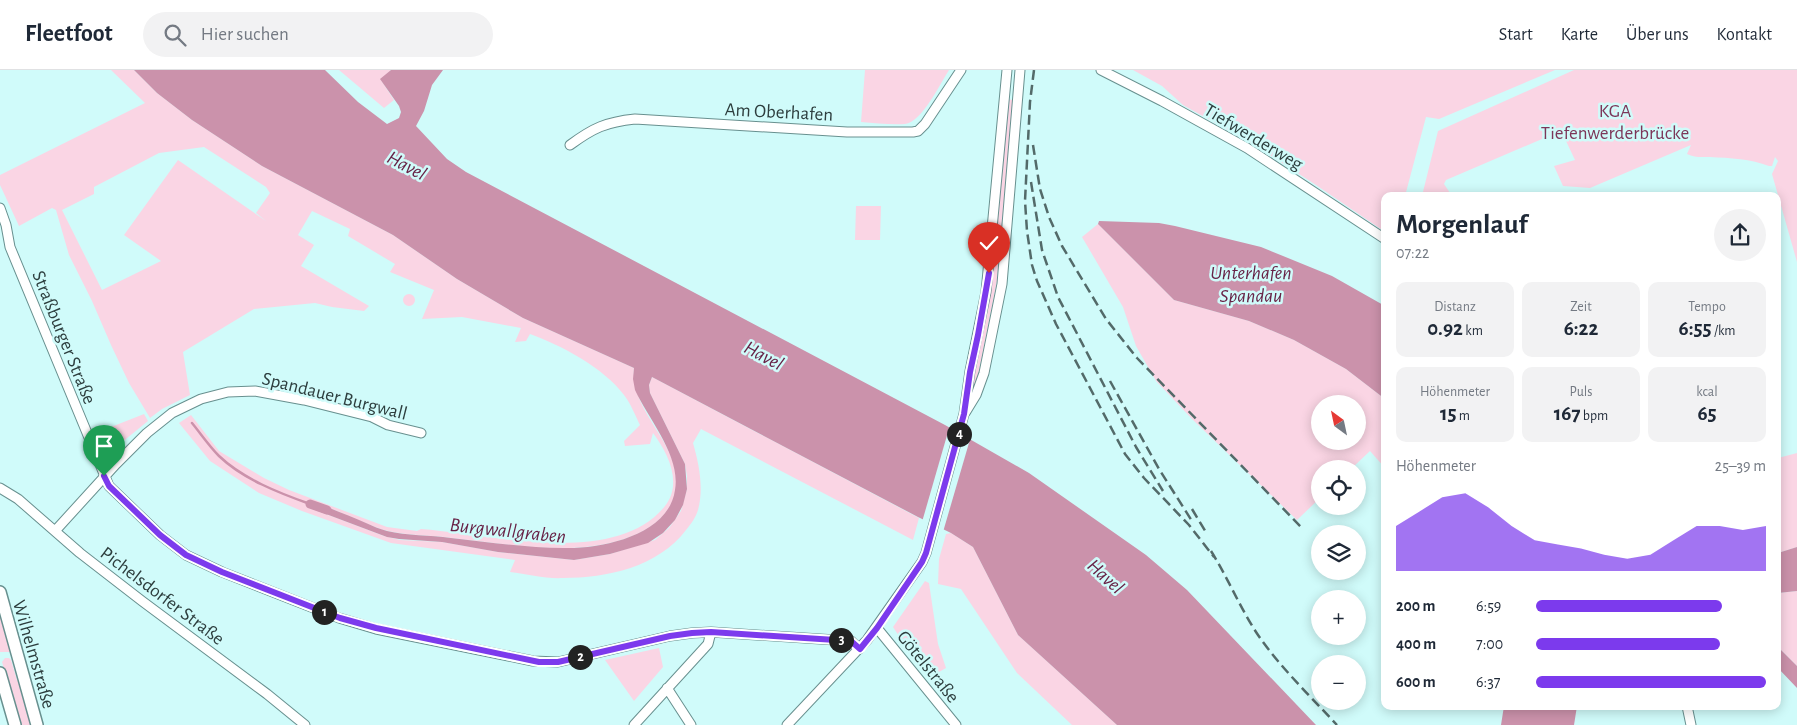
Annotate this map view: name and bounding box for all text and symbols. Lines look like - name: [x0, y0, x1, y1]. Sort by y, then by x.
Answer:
- search box: [143, 12, 493, 57]
- icon: search: [161, 21, 189, 49]
- text: Fleetfoot: [25, 22, 113, 46]
- text: Hier suchen: [201, 25, 289, 44]
- text: Start: [1499, 26, 1533, 44]
- text: Karte: [1561, 26, 1598, 44]
- text: Über uns: [1626, 26, 1689, 44]
- text: Kontakt: [1717, 26, 1772, 44]
- street label: Am Oberhafen: [724, 100, 834, 125]
- street label: Tiefwerderweg: [1201, 100, 1307, 175]
- park label: KGA Tiefenwerderbrücke: [1541, 102, 1689, 143]
- water label: Havel: [384, 147, 430, 184]
- button: share: [1714, 209, 1766, 261]
- text: Morgenlauf: [1396, 211, 1527, 239]
- pin: [968, 222, 1010, 273]
- icon: check: [975, 229, 1003, 257]
- text: 07:22: [1396, 245, 1429, 261]
- water label: Unterhafen Spandau: [1210, 263, 1292, 306]
- street label: Straßburger Straße: [28, 268, 99, 407]
- text: Distanz: [1434, 300, 1476, 314]
- text: Zeit: [1570, 300, 1592, 314]
- text: Tempo: [1688, 300, 1726, 314]
- text: 0.92: [1427, 318, 1463, 339]
- text: 6:22: [1564, 318, 1598, 339]
- text: 6:55: [1678, 318, 1712, 339]
- text: km: [1463, 324, 1483, 338]
- text: /km: [1712, 324, 1736, 338]
- water label: Havel: [741, 337, 787, 374]
- street label: Spandauer Burgwall: [260, 369, 409, 424]
- text: Höhenmeter: [1420, 385, 1490, 399]
- text: Puls: [1570, 385, 1592, 399]
- text: kcal: [1696, 385, 1718, 399]
- north arrow: [1311, 395, 1366, 450]
- map controls: [1311, 395, 1366, 710]
- text: 15: [1440, 403, 1457, 424]
- text: 167: [1554, 403, 1581, 424]
- text: 65: [1697, 403, 1717, 424]
- text: m: [1457, 409, 1470, 423]
- text: bpm: [1581, 409, 1608, 423]
- pin: 4: [946, 422, 972, 446]
- pin: [83, 425, 125, 476]
- text: 4: [956, 427, 963, 441]
- icon: arrive: [90, 432, 118, 460]
- text: Höhenmeter: [1396, 458, 1476, 474]
- text: 25–39 m: [1715, 458, 1766, 474]
- button: locate: [1311, 460, 1366, 515]
- water label: Burgwallgraben: [449, 515, 567, 547]
- button: layers: [1311, 525, 1366, 580]
- street label: Pichelsdorfer Straße: [97, 544, 228, 649]
- water label: Havel: [1083, 555, 1127, 598]
- button: +: [1311, 590, 1366, 645]
- street label: Wilhelmstraße: [9, 598, 58, 711]
- text: 200 m: [1396, 598, 1436, 614]
- text: 6:59: [1476, 598, 1501, 614]
- pin: 1: [312, 600, 336, 624]
- text: 1: [322, 605, 327, 619]
- street label: Götelstraße: [893, 627, 962, 707]
- pin: 3: [828, 628, 854, 652]
- text: 3: [838, 633, 845, 647]
- text: 400 m: [1396, 636, 1436, 652]
- text: 7:00: [1476, 636, 1503, 652]
- pin: 2: [568, 644, 592, 670]
- text: 2: [577, 650, 584, 664]
- button: −: [1311, 655, 1366, 710]
- text: 600 m: [1396, 674, 1436, 690]
- text: 6:37: [1476, 674, 1500, 690]

